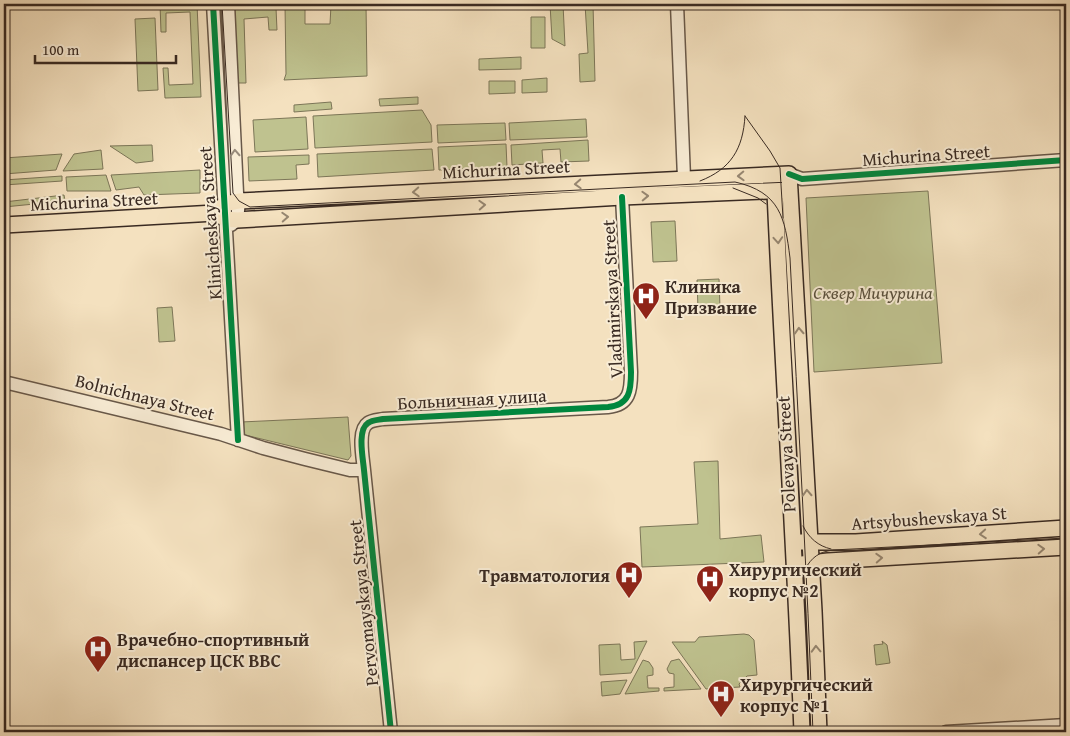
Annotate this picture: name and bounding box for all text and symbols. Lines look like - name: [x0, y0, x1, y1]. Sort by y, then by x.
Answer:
- scale bar: [35, 32, 176, 64]
- text: 100 m: [42, 39, 80, 60]
- street label: Michurina Street: [861, 137, 991, 173]
- street label: Klinicheskaya Street: [191, 145, 229, 301]
- one-way arrow: [229, 149, 240, 157]
- street label: Michurina Street: [441, 152, 571, 186]
- one-way arrow: [736, 171, 744, 181]
- one-way arrow: [574, 178, 582, 189]
- street label: Michurina Street: [29, 184, 159, 218]
- one-way arrow: [412, 187, 420, 198]
- one-way arrow: [641, 191, 649, 202]
- one-way arrow: [479, 200, 487, 211]
- one-way arrow: [282, 211, 290, 222]
- street label: Vladimirskaya Street: [594, 218, 630, 379]
- one-way arrow: [772, 236, 783, 244]
- place label: Клиника Призвание: [665, 273, 757, 321]
- park label: Сквер Мичурина: [813, 279, 933, 306]
- hospital icon: Клиника Призвание: [631, 281, 661, 320]
- one-way arrow: [793, 327, 804, 335]
- street label: Bolnichnaya Street: [72, 367, 218, 428]
- street label: Больничная улица: [397, 382, 548, 416]
- street label: Polevaya Street: [769, 395, 803, 513]
- one-way arrow: [801, 489, 812, 497]
- street label: Artsybushevskaya St: [850, 499, 1008, 537]
- street label: Pervomayskaya Street: [341, 518, 385, 687]
- one-way arrow: [978, 528, 986, 539]
- one-way arrow: [1038, 543, 1046, 554]
- one-way arrow: [875, 552, 883, 563]
- place label: Хирургический корпус №2: [729, 556, 862, 604]
- hospital icon: Травматология: [614, 560, 644, 599]
- place label: Травматология: [479, 562, 610, 589]
- hospital icon: Хирургический корпус №2: [695, 564, 725, 603]
- place label: Врачебно-спортивный диспансер ЦСК ВВС: [117, 626, 309, 674]
- hospital icon: Врачебно-спортивный диспансер ЦСК ВВС: [83, 634, 113, 673]
- one-way arrow: [810, 644, 821, 652]
- place label: Хирургический корпус №1: [740, 671, 873, 719]
- hospital icon: Хирургический корпус №1: [706, 679, 736, 718]

